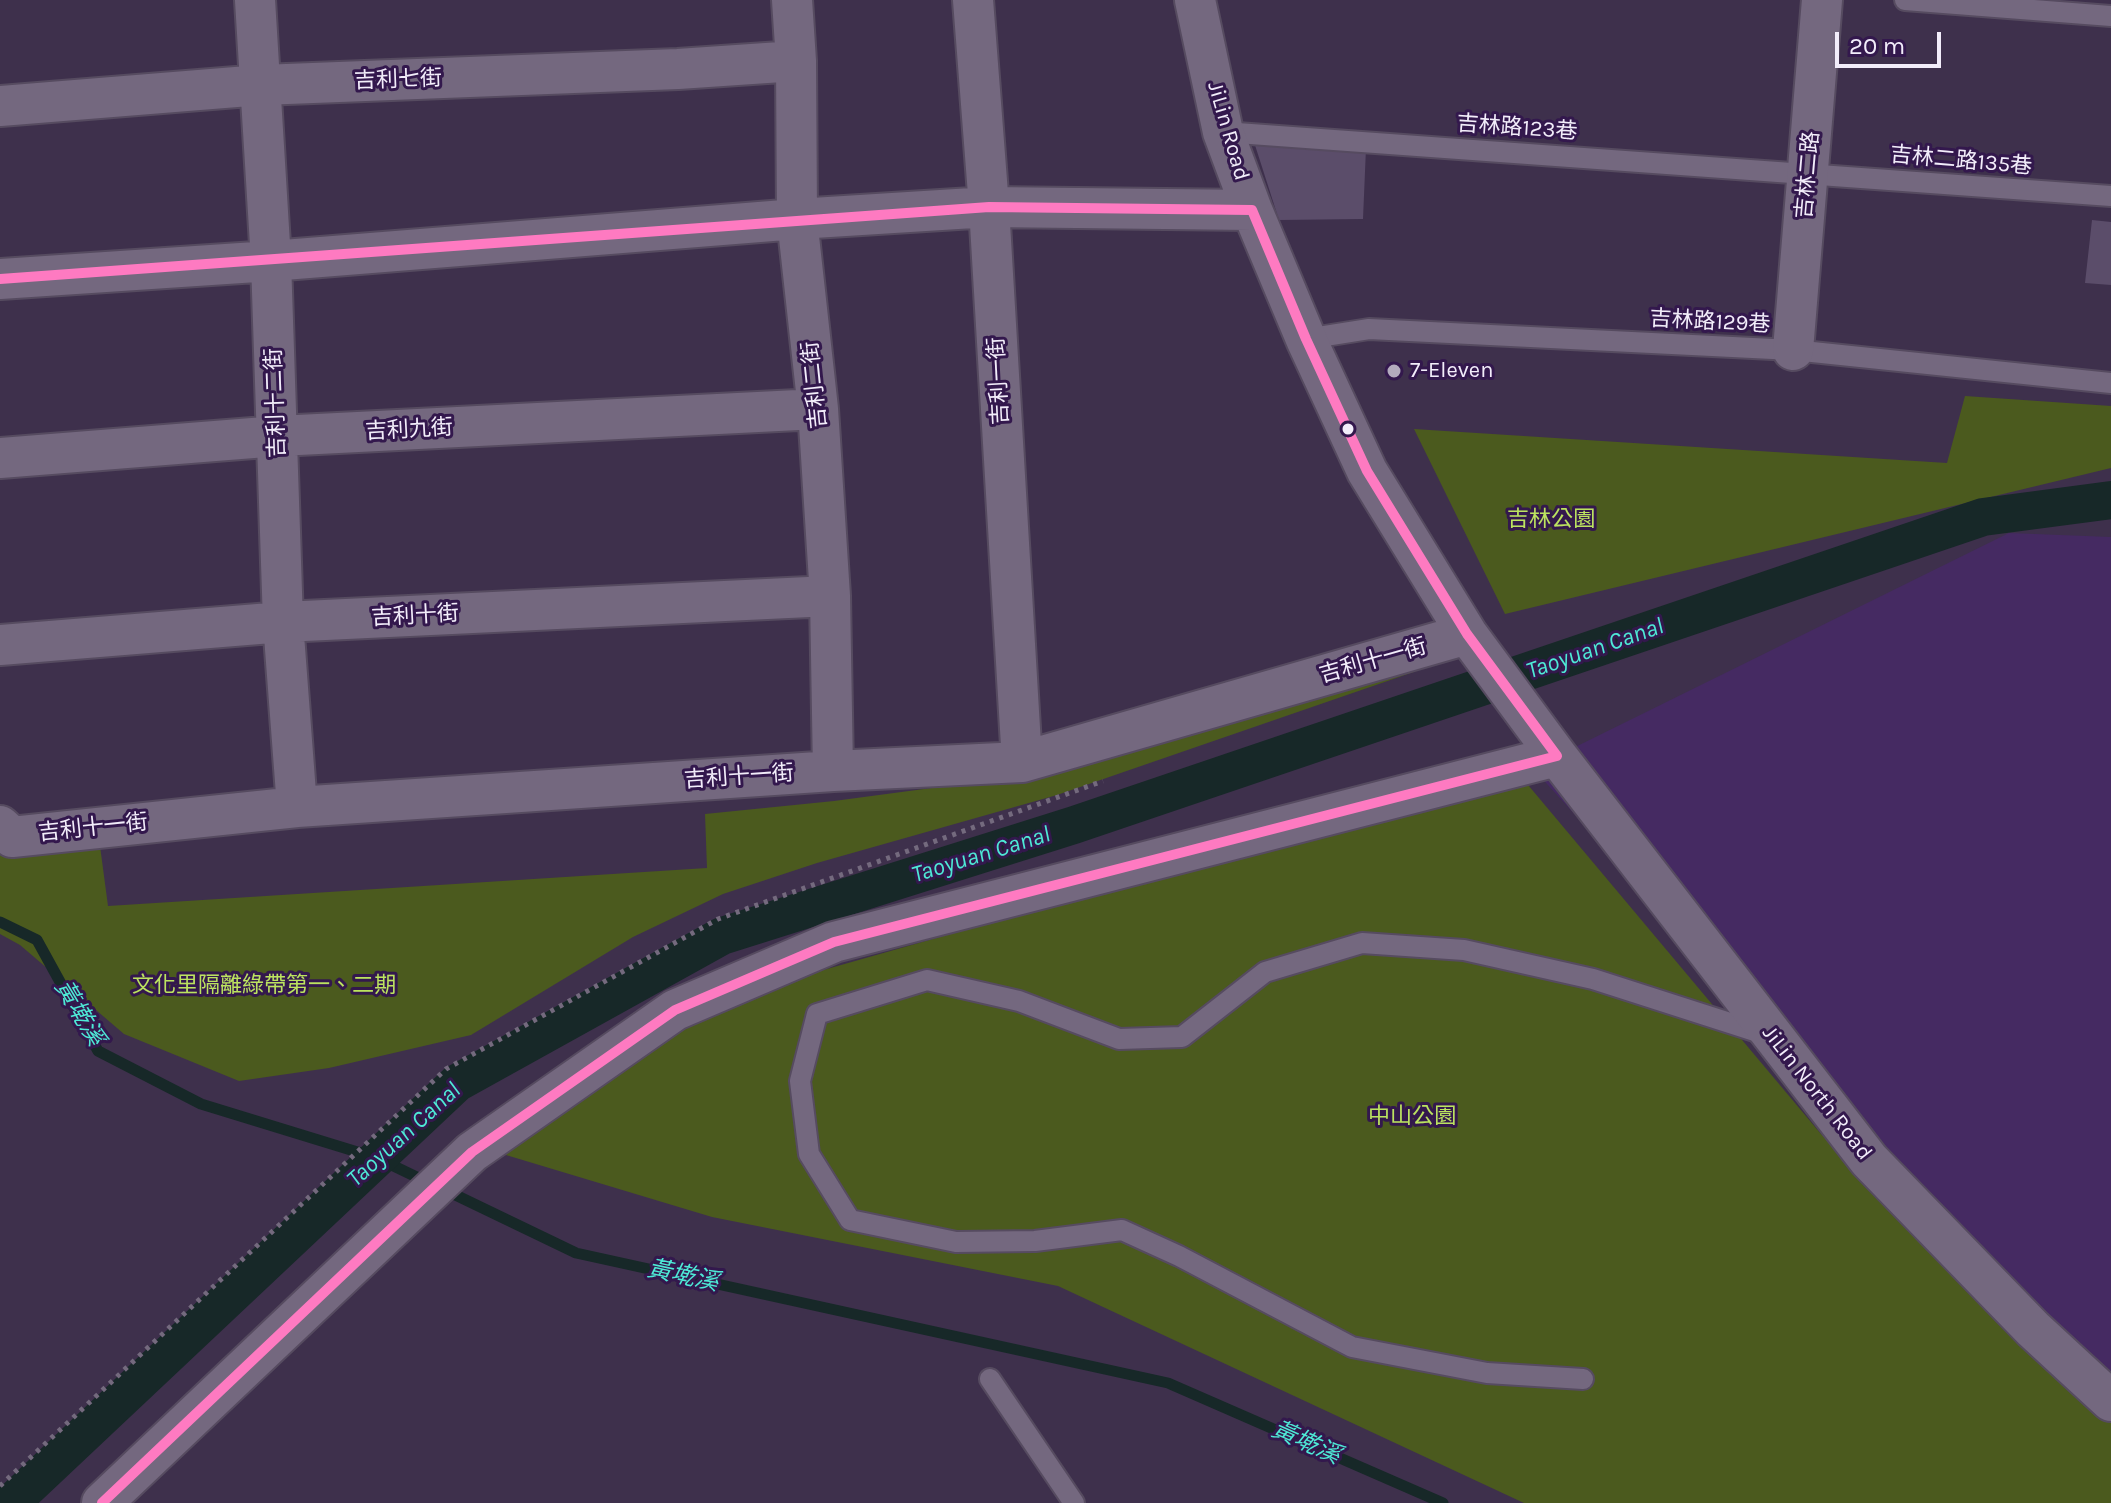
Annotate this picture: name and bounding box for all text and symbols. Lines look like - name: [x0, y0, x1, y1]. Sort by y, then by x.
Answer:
- scale bar: [1839, 16, 1945, 66]
- text: 20 m: [1849, 32, 1905, 60]
- street label: 吉利七街: [354, 65, 442, 95]
- street label: JiLin Road: [1201, 79, 1255, 183]
- street label: 吉林路123巷: [1456, 111, 1578, 145]
- street label: 吉林二路: [1791, 130, 1825, 220]
- street label: 吉林二路135巷: [1889, 142, 2033, 180]
- street label: 吉林路129巷: [1649, 306, 1771, 338]
- street label: 吉利一街: [984, 336, 1014, 426]
- street label: 吉利二街: [797, 340, 833, 430]
- street label: 吉利十二街: [261, 348, 291, 458]
- place label: 7-Eleven: [1410, 358, 1493, 384]
- marker: 7-Eleven: [1385, 362, 1403, 380]
- street label: 吉利九街: [364, 415, 454, 445]
- unlabelled marker: [1340, 421, 1356, 437]
- park label: 吉林公園: [1507, 507, 1595, 533]
- street label: 吉利十街: [370, 601, 460, 631]
- water label: Taoyuan Canal: [1523, 612, 1667, 686]
- street label: 吉利十一街: [1316, 633, 1430, 689]
- street label: 吉利十一街: [683, 760, 795, 794]
- street label: 吉利十一街: [37, 809, 149, 847]
- water label: Taoyuan Canal: [908, 820, 1054, 890]
- park label: 文化里隔離綠帶第一、二期: [132, 973, 396, 999]
- water label: 黃墘溪: [48, 975, 110, 1051]
- street label: JiLin North Road: [1756, 1021, 1878, 1165]
- water label: Taoyuan Canal: [341, 1076, 467, 1194]
- park label: 中山公園: [1368, 1104, 1456, 1130]
- water label: 黃墘溪: [645, 1254, 721, 1298]
- water label: 黃墘溪: [1267, 1415, 1345, 1471]

